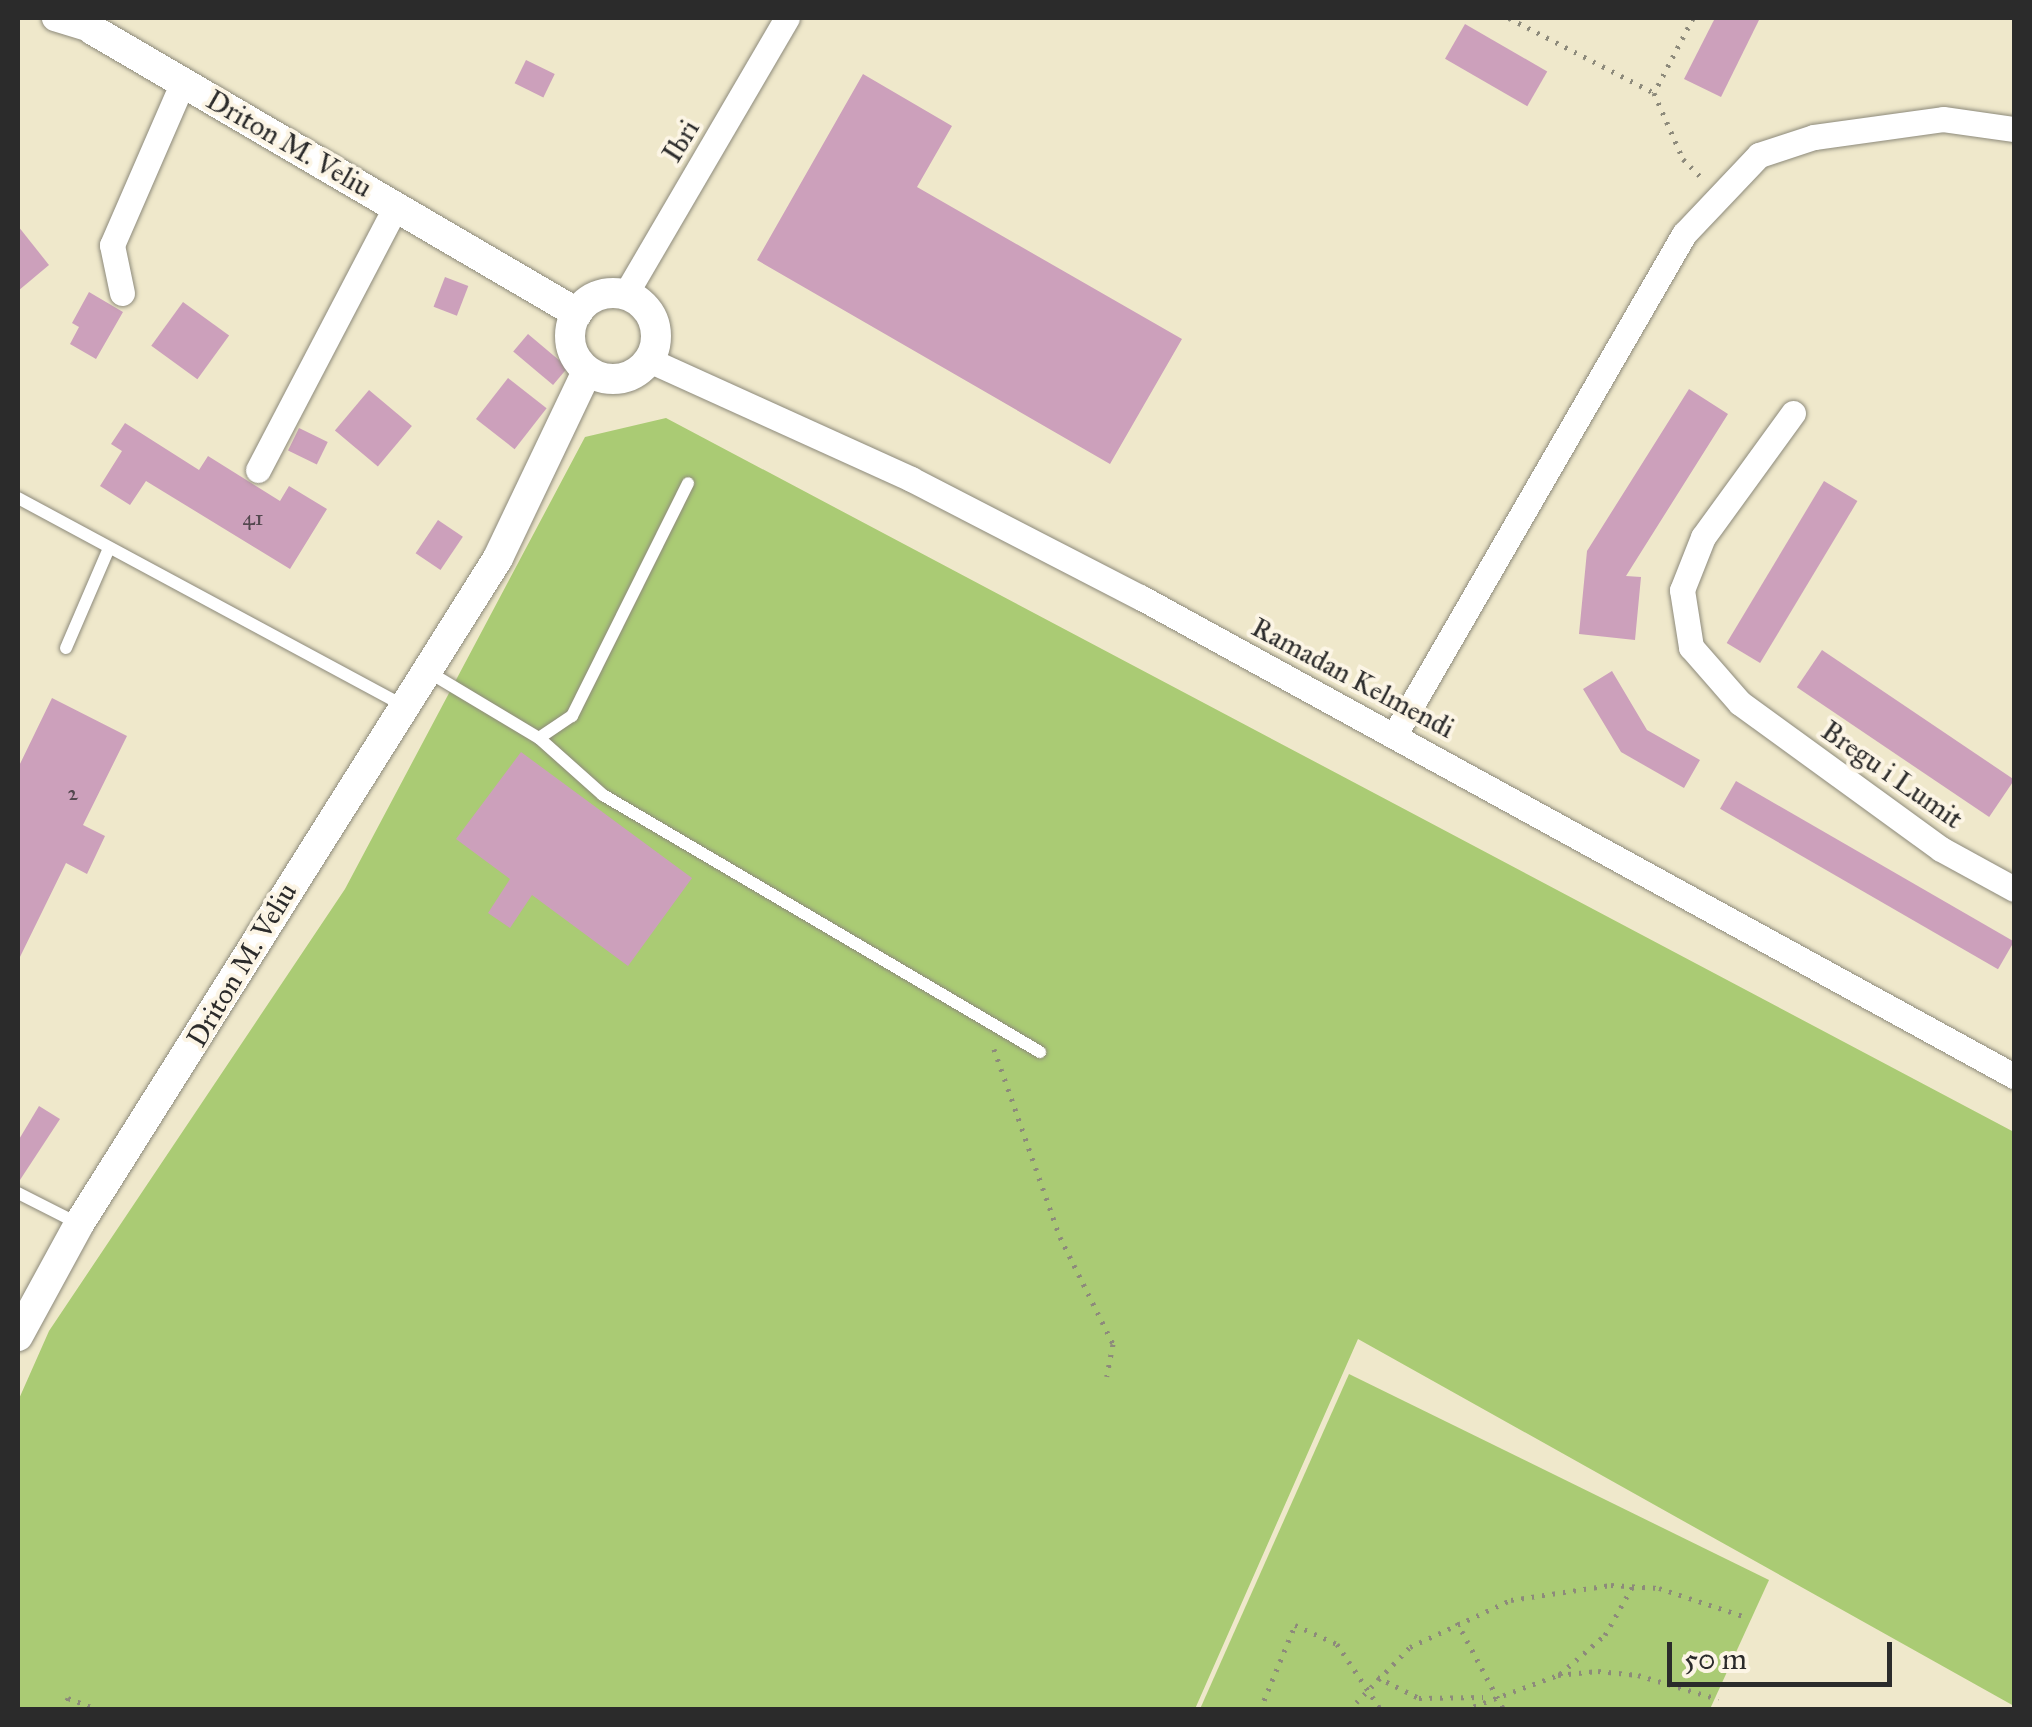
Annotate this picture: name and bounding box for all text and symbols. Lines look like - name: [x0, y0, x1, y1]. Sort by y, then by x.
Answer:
- street label: Driton M. Veliu: [200, 83, 378, 205]
- street label: Ibri: [655, 114, 707, 168]
- house number: 41: [243, 505, 263, 531]
- street label: Ramadan Kelmendi: [1246, 610, 1460, 746]
- street label: Bregu i Lumit: [1815, 714, 1969, 836]
- house number: 2: [68, 780, 78, 806]
- street label: Driton M. Veliu: [180, 877, 304, 1053]
- scale bar: [1672, 1622, 1897, 1684]
- text: 50 m: [1684, 1641, 1747, 1677]

